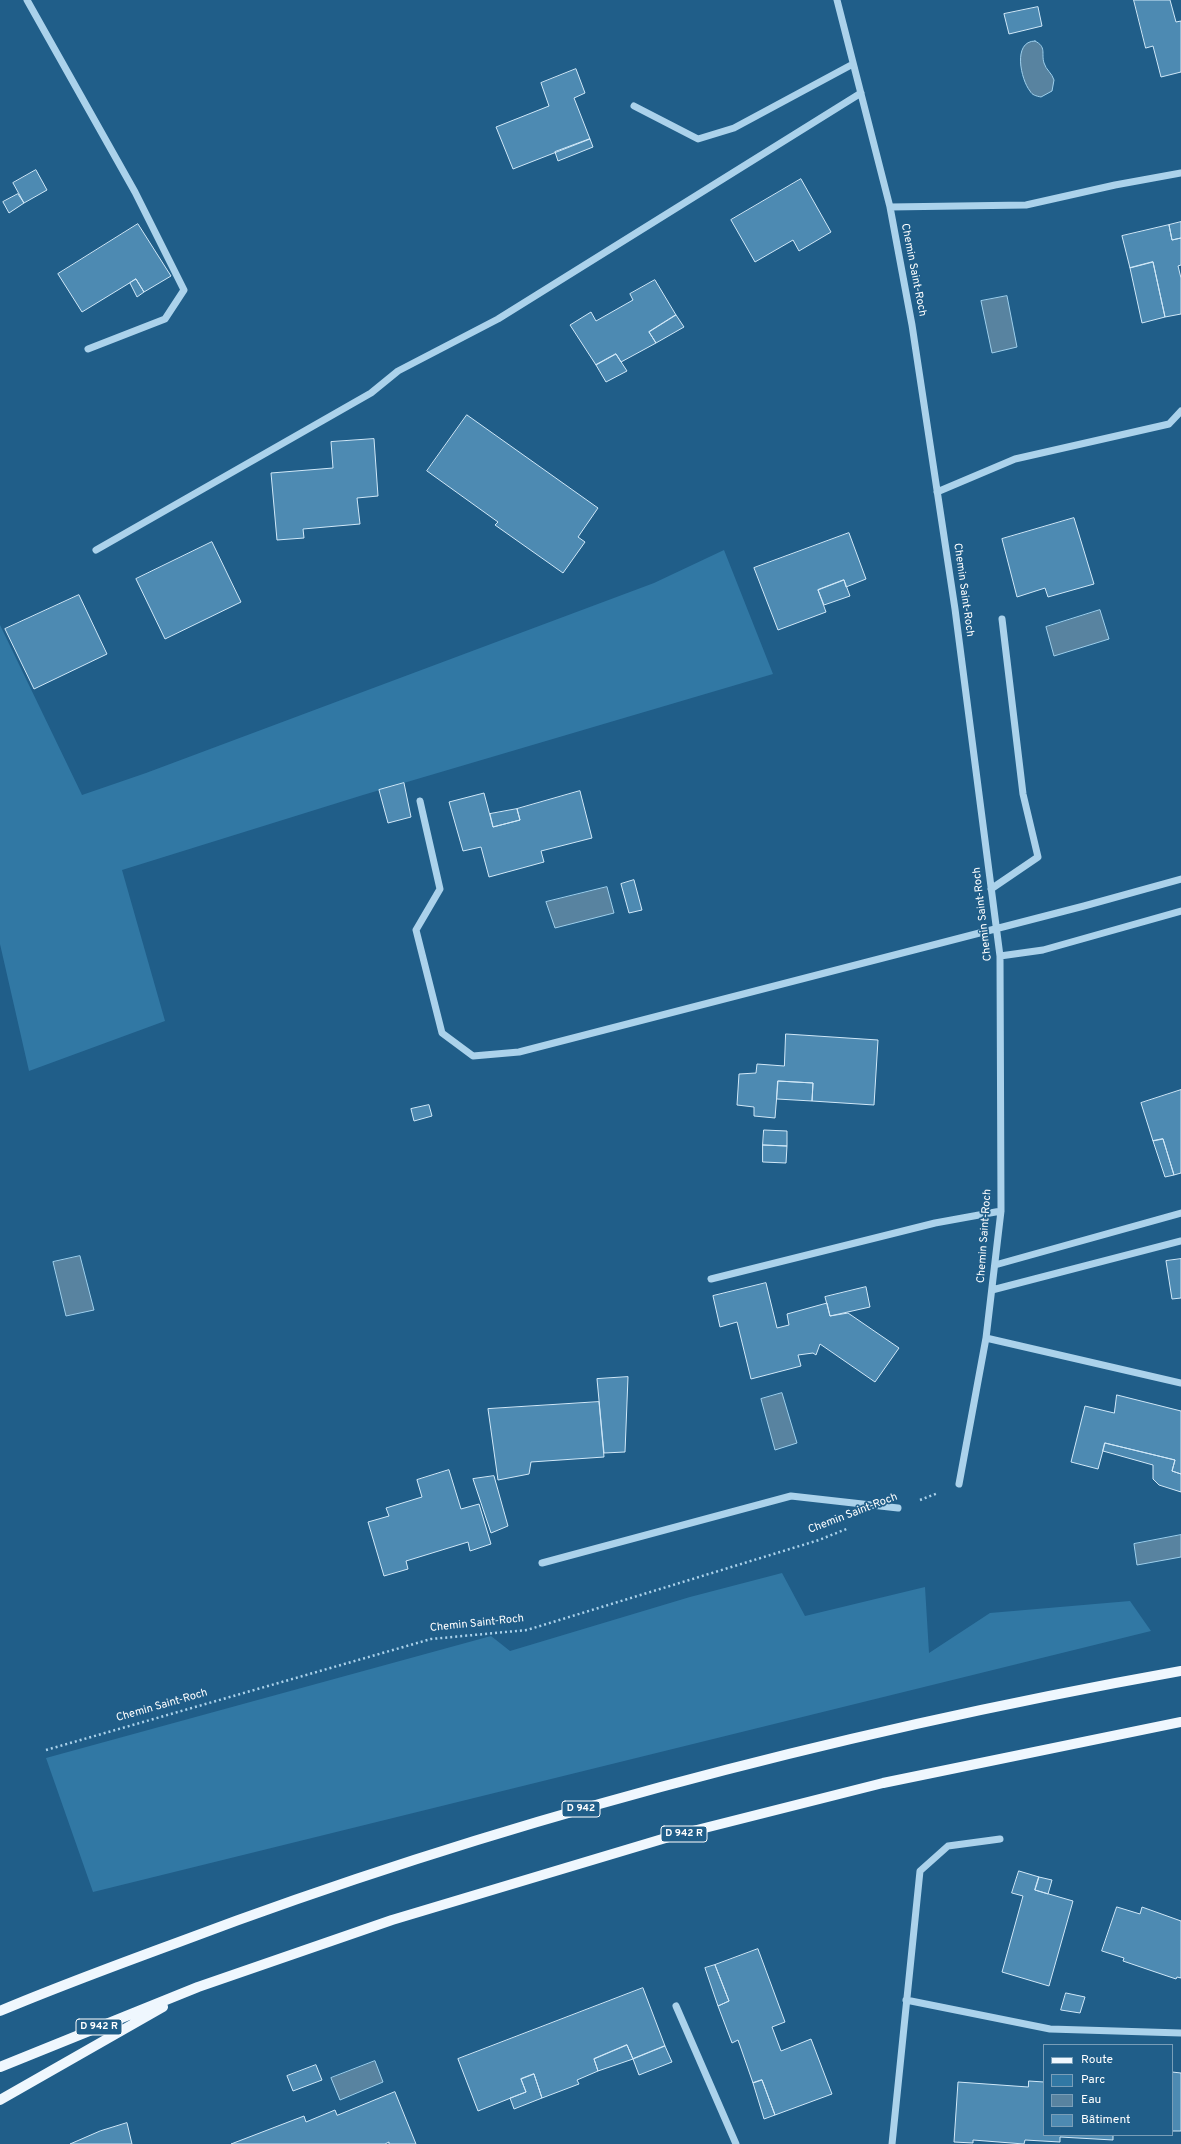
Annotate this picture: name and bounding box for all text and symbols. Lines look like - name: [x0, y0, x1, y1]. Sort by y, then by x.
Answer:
- street label: Chemin Saint-Roch: [897, 222, 929, 318]
- street label: Chemin Saint-Roch: [950, 542, 976, 638]
- street label: Chemin Saint-Roch: [971, 866, 995, 962]
- street label: Chemin Saint-Roch: [975, 1188, 995, 1284]
- street label: Chemin Saint-Roch: [806, 1491, 900, 1537]
- street label: Chemin Saint-Roch: [429, 1612, 525, 1636]
- street label: Chemin Saint-Roch: [115, 1687, 209, 1725]
- road number: D 942: [562, 1801, 600, 1817]
- road number: D 942 R: [661, 1826, 707, 1842]
- road number: D 942 R: [76, 2019, 122, 2035]
- legend: [1043, 2044, 1173, 2136]
- text: Route: [1081, 2052, 1113, 2068]
- text: Parc: [1081, 2072, 1105, 2088]
- text: Eau: [1081, 2092, 1101, 2108]
- text: Bâtiment: [1081, 2112, 1131, 2128]

